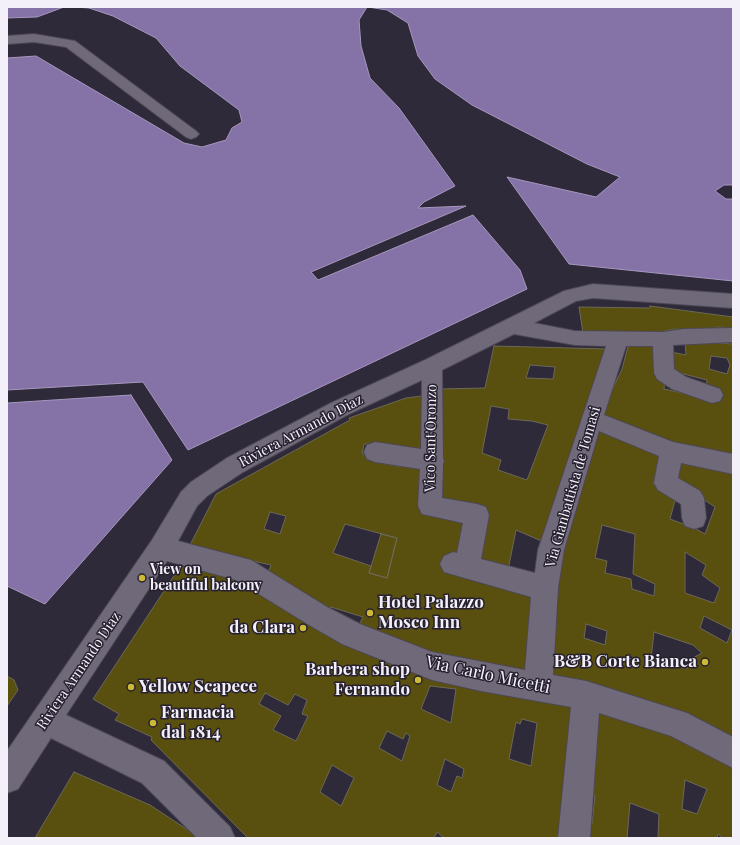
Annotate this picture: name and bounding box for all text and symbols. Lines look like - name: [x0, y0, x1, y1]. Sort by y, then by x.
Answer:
- street label: Vico Sant'Oronzo: [422, 384, 440, 492]
- street label: Riviera Armando Diaz: [236, 391, 366, 471]
- street label: Via Gianbattista de Tomasi: [542, 405, 604, 569]
- place label: View on beautiful balcony: [150, 562, 262, 594]
- marker: View on beautiful balcony: [137, 573, 147, 583]
- place label: Hotel Palazzo Mosco Inn: [378, 593, 484, 633]
- marker: Hotel Palazzo Mosco Inn: [365, 608, 375, 618]
- street label: Riviera Armando Diaz: [33, 609, 125, 733]
- place label: da Clara: [229, 618, 295, 638]
- marker: da Clara: [298, 623, 308, 633]
- street label: Via Carlo Micetti: [424, 652, 552, 698]
- place label: B&B Corte Bianca: [554, 652, 697, 672]
- marker: B&B Corte Bianca: [700, 657, 710, 667]
- place label: Barbera shop Fernando: [305, 660, 410, 700]
- marker: Barbera shop Fernando: [413, 675, 423, 685]
- place label: Yellow Scapece: [139, 677, 257, 697]
- marker: Yellow Scapece: [126, 682, 136, 692]
- place label: Farmacia dal 1814: [161, 703, 234, 743]
- marker: Farmacia dal 1814: [148, 718, 158, 728]

